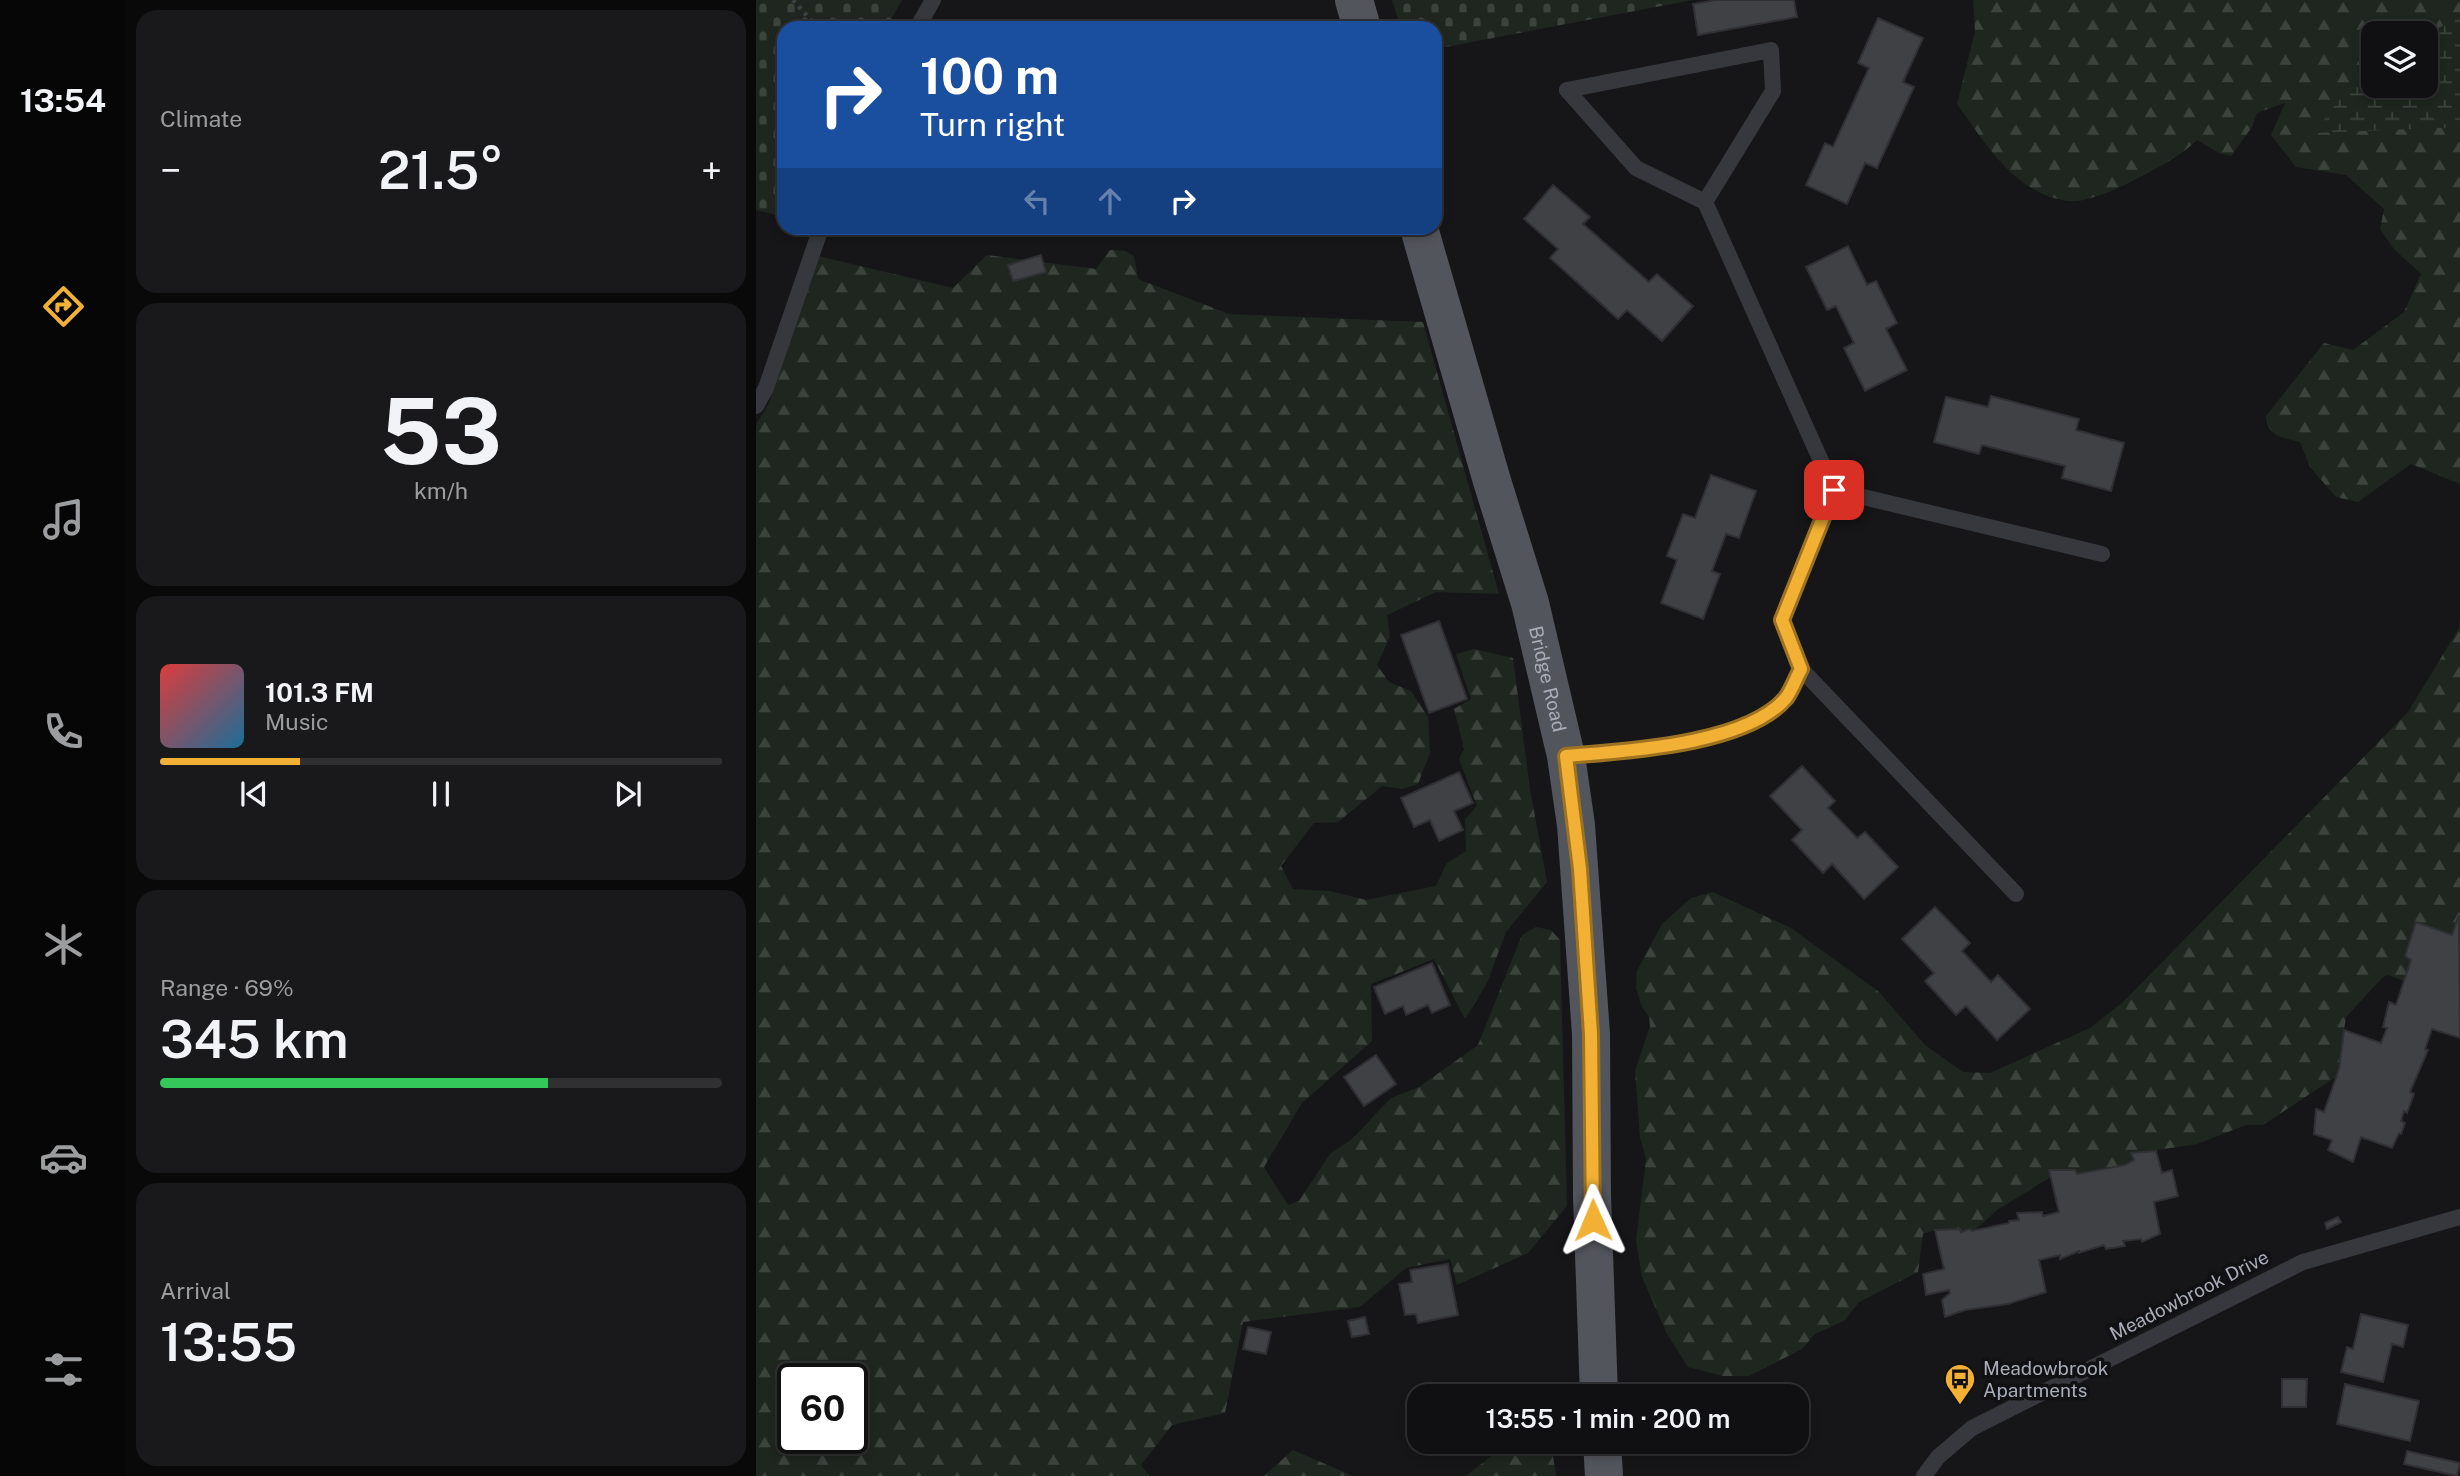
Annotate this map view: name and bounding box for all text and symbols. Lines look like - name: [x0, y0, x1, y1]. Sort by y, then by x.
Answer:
- map controls: [2361, 21, 2438, 98]
- button: layers: [2361, 21, 2438, 98]
- text: 100 m: [920, 47, 1059, 105]
- icon: right: [805, 49, 896, 140]
- text: 13:54: [20, 82, 106, 119]
- text: Climate: [160, 105, 242, 132]
- text: Turn right: [920, 106, 1065, 143]
- text: 21.5°: [378, 140, 504, 201]
- text: −: [160, 148, 181, 193]
- text: +: [701, 148, 722, 193]
- icon: left: [1018, 182, 1056, 220]
- icon: ahead: [1091, 182, 1129, 220]
- icon: right: [1164, 182, 1202, 220]
- icon: directions: [39, 282, 88, 331]
- text: 53: [380, 378, 502, 484]
- pin: [1804, 460, 1864, 520]
- icon: arrive: [1815, 471, 1853, 509]
- text: km/h: [414, 477, 468, 504]
- icon: music: [39, 495, 88, 544]
- street label: Bridge Road: [1525, 624, 1571, 734]
- text: 101.3 FM: [265, 677, 374, 708]
- icon: phone: [39, 707, 88, 756]
- text: Music: [265, 708, 329, 735]
- icon: previous: [235, 775, 273, 813]
- icon: pause: [422, 775, 460, 813]
- icon: next: [609, 775, 647, 813]
- icon: climate: [39, 920, 88, 969]
- text: Range · 69%: [160, 974, 294, 1001]
- text: 345 km: [160, 1009, 349, 1070]
- icon: car: [39, 1133, 88, 1182]
- position arrow: [1556, 1183, 1630, 1257]
- street label: Meadowbrook Drive: [2106, 1245, 2272, 1345]
- text: Arrival: [160, 1277, 231, 1304]
- text: 13:55: [160, 1312, 297, 1373]
- icon: filters: [39, 1345, 88, 1394]
- place label: Meadowbrook Apartments: [1983, 1357, 2109, 1401]
- bus stop icon: Meadowbrook Apartments: [1943, 1362, 1977, 1406]
- speed limit sign: 60: [777, 1363, 868, 1454]
- text: 13:55 · 1 min · 200 m: [1486, 1403, 1730, 1434]

